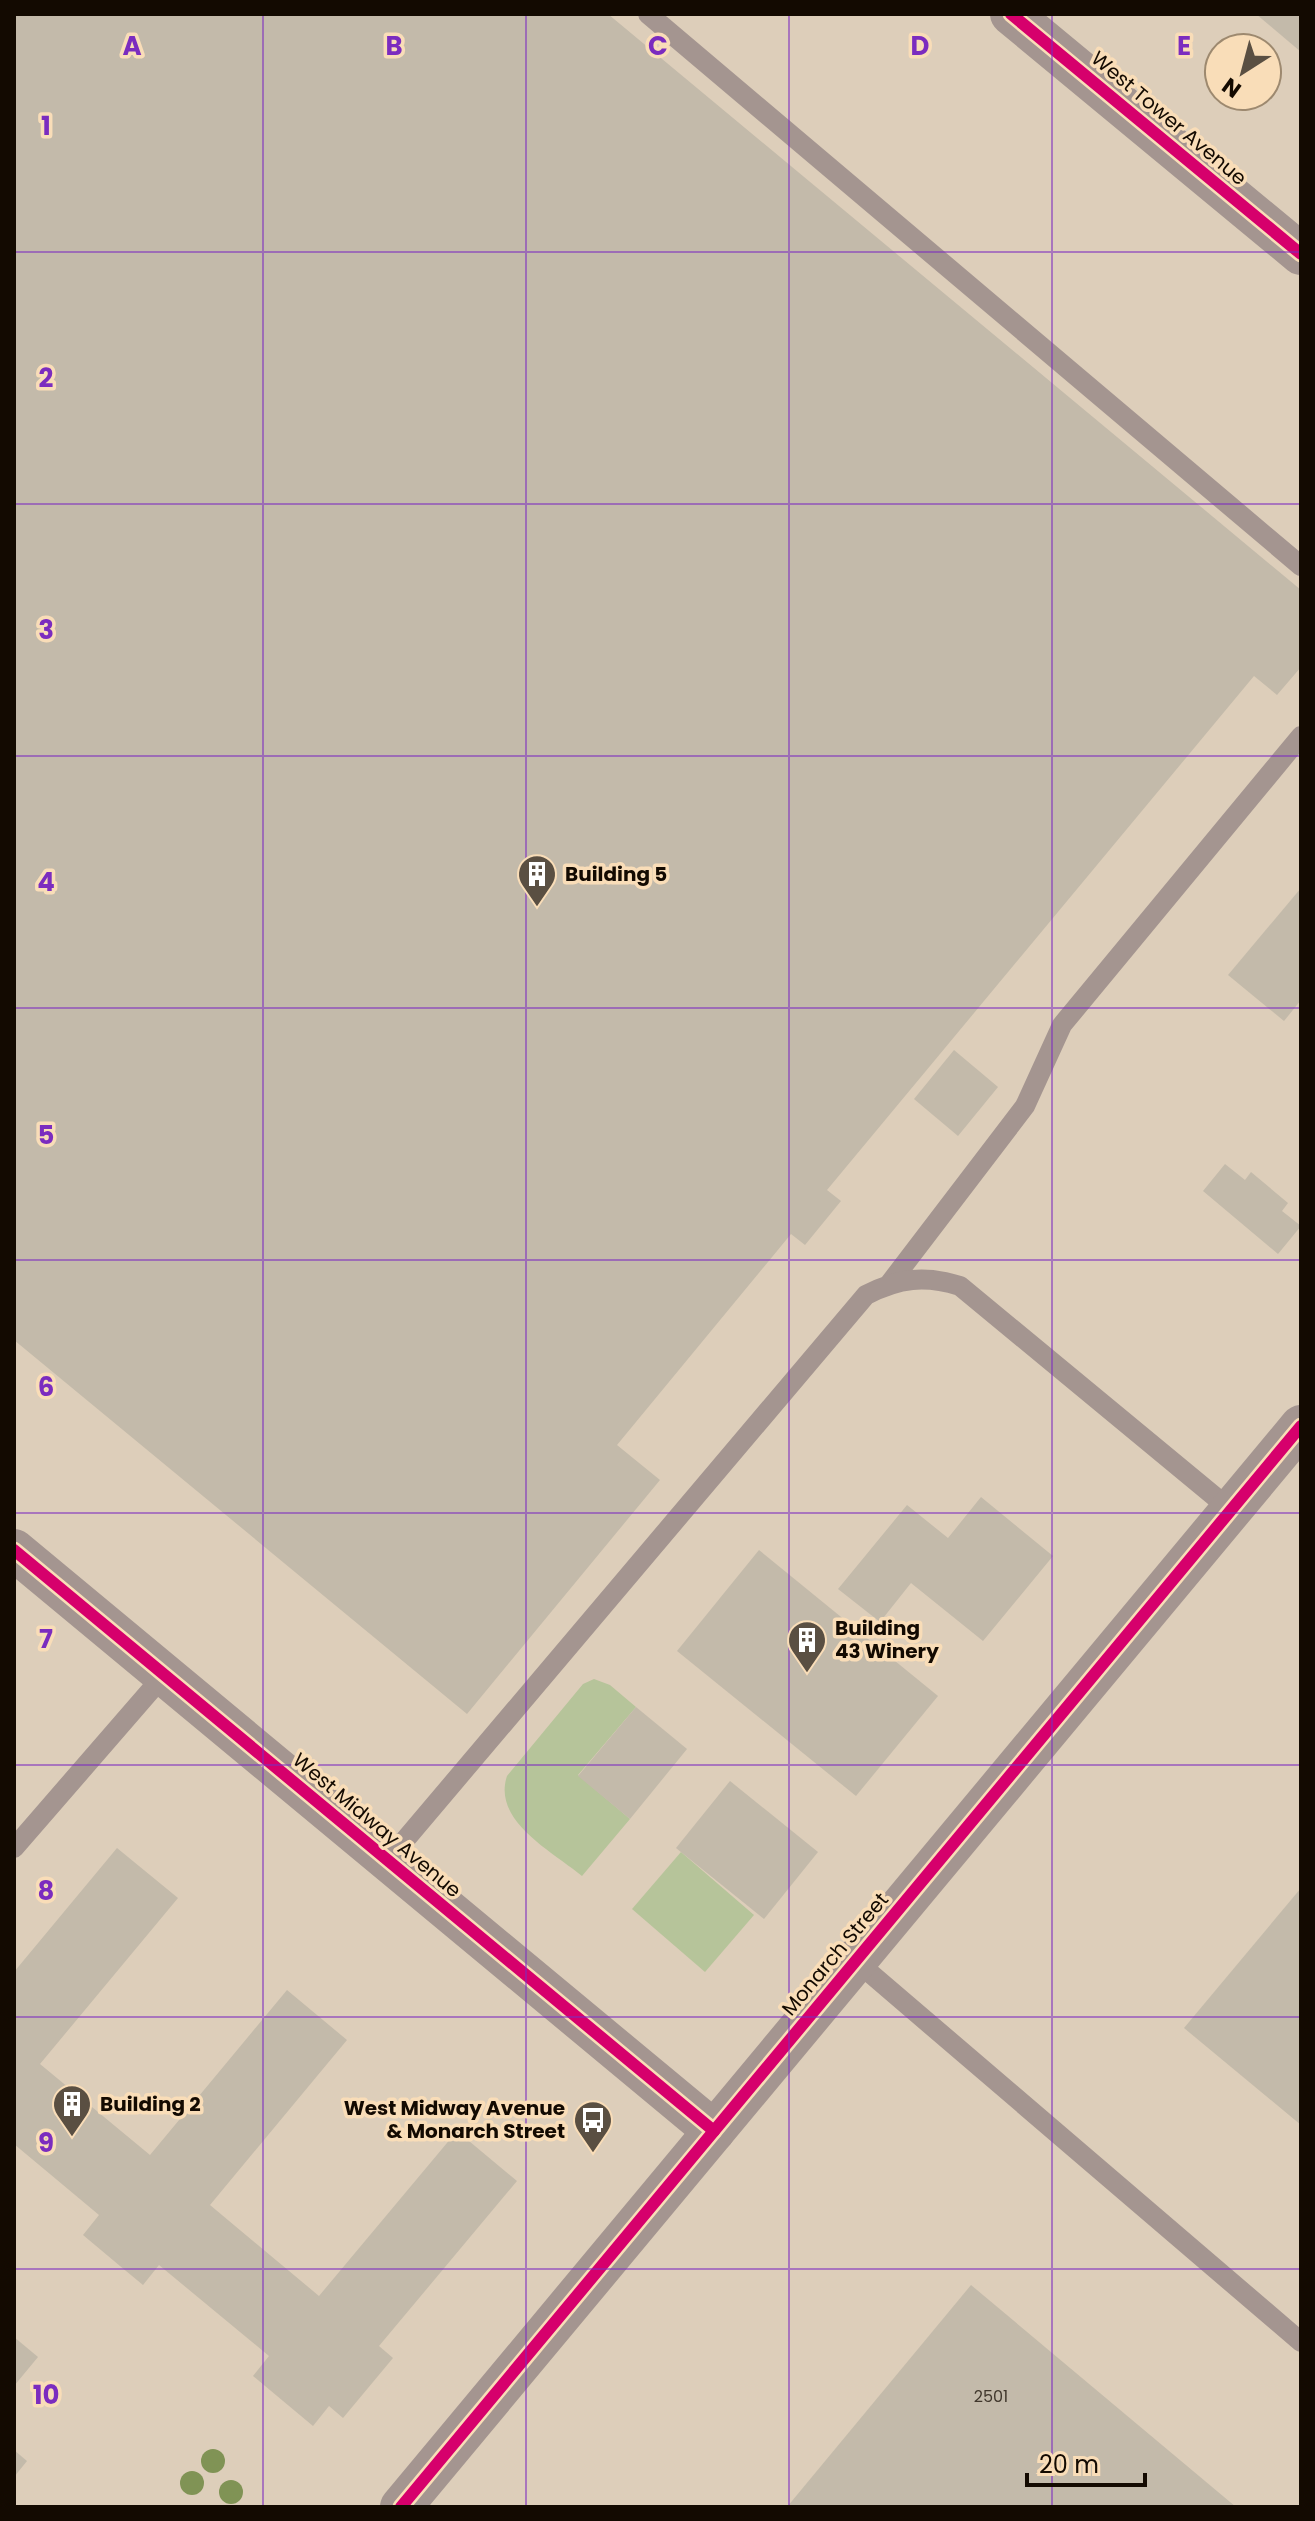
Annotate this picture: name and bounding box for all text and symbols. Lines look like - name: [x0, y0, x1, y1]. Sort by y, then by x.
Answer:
- text: A: [122, 28, 142, 64]
- text: B: [385, 28, 403, 64]
- text: C: [648, 28, 668, 64]
- text: D: [911, 28, 930, 64]
- text: E: [1177, 28, 1191, 64]
- north arrow: [1203, 32, 1283, 112]
- street label: West Tower Avenue: [1085, 45, 1253, 191]
- text: N: [1216, 70, 1247, 105]
- text: 1: [41, 108, 51, 144]
- text: 2: [39, 360, 54, 396]
- text: 3: [38, 612, 54, 648]
- building icon: Building 5: [516, 853, 558, 908]
- place label: Building 5: [565, 860, 667, 888]
- text: 4: [37, 864, 55, 900]
- text: 5: [38, 1117, 54, 1153]
- text: 6: [38, 1369, 54, 1405]
- place label: Building 43 Winery: [835, 1614, 939, 1665]
- building icon: Building 43 Winery: [786, 1619, 828, 1674]
- text: 7: [39, 1621, 53, 1657]
- street label: West Midway Avenue: [287, 1746, 467, 1904]
- text: 8: [38, 1873, 54, 1909]
- street label: Monarch Street: [775, 1887, 895, 2021]
- building icon: Building 2: [51, 2083, 93, 2138]
- place label: Building 2: [100, 2090, 201, 2118]
- place label: West Midway Avenue & Monarch Street: [344, 2094, 565, 2145]
- bus stop icon: West Midway Avenue & Monarch Street: [572, 2099, 614, 2154]
- text: 9: [38, 2125, 54, 2161]
- text: 10: [33, 2377, 59, 2413]
- house number: 2501: [974, 2385, 1008, 2408]
- scale bar: [1027, 2437, 1145, 2487]
- text: 20 m: [1039, 2448, 1099, 2481]

